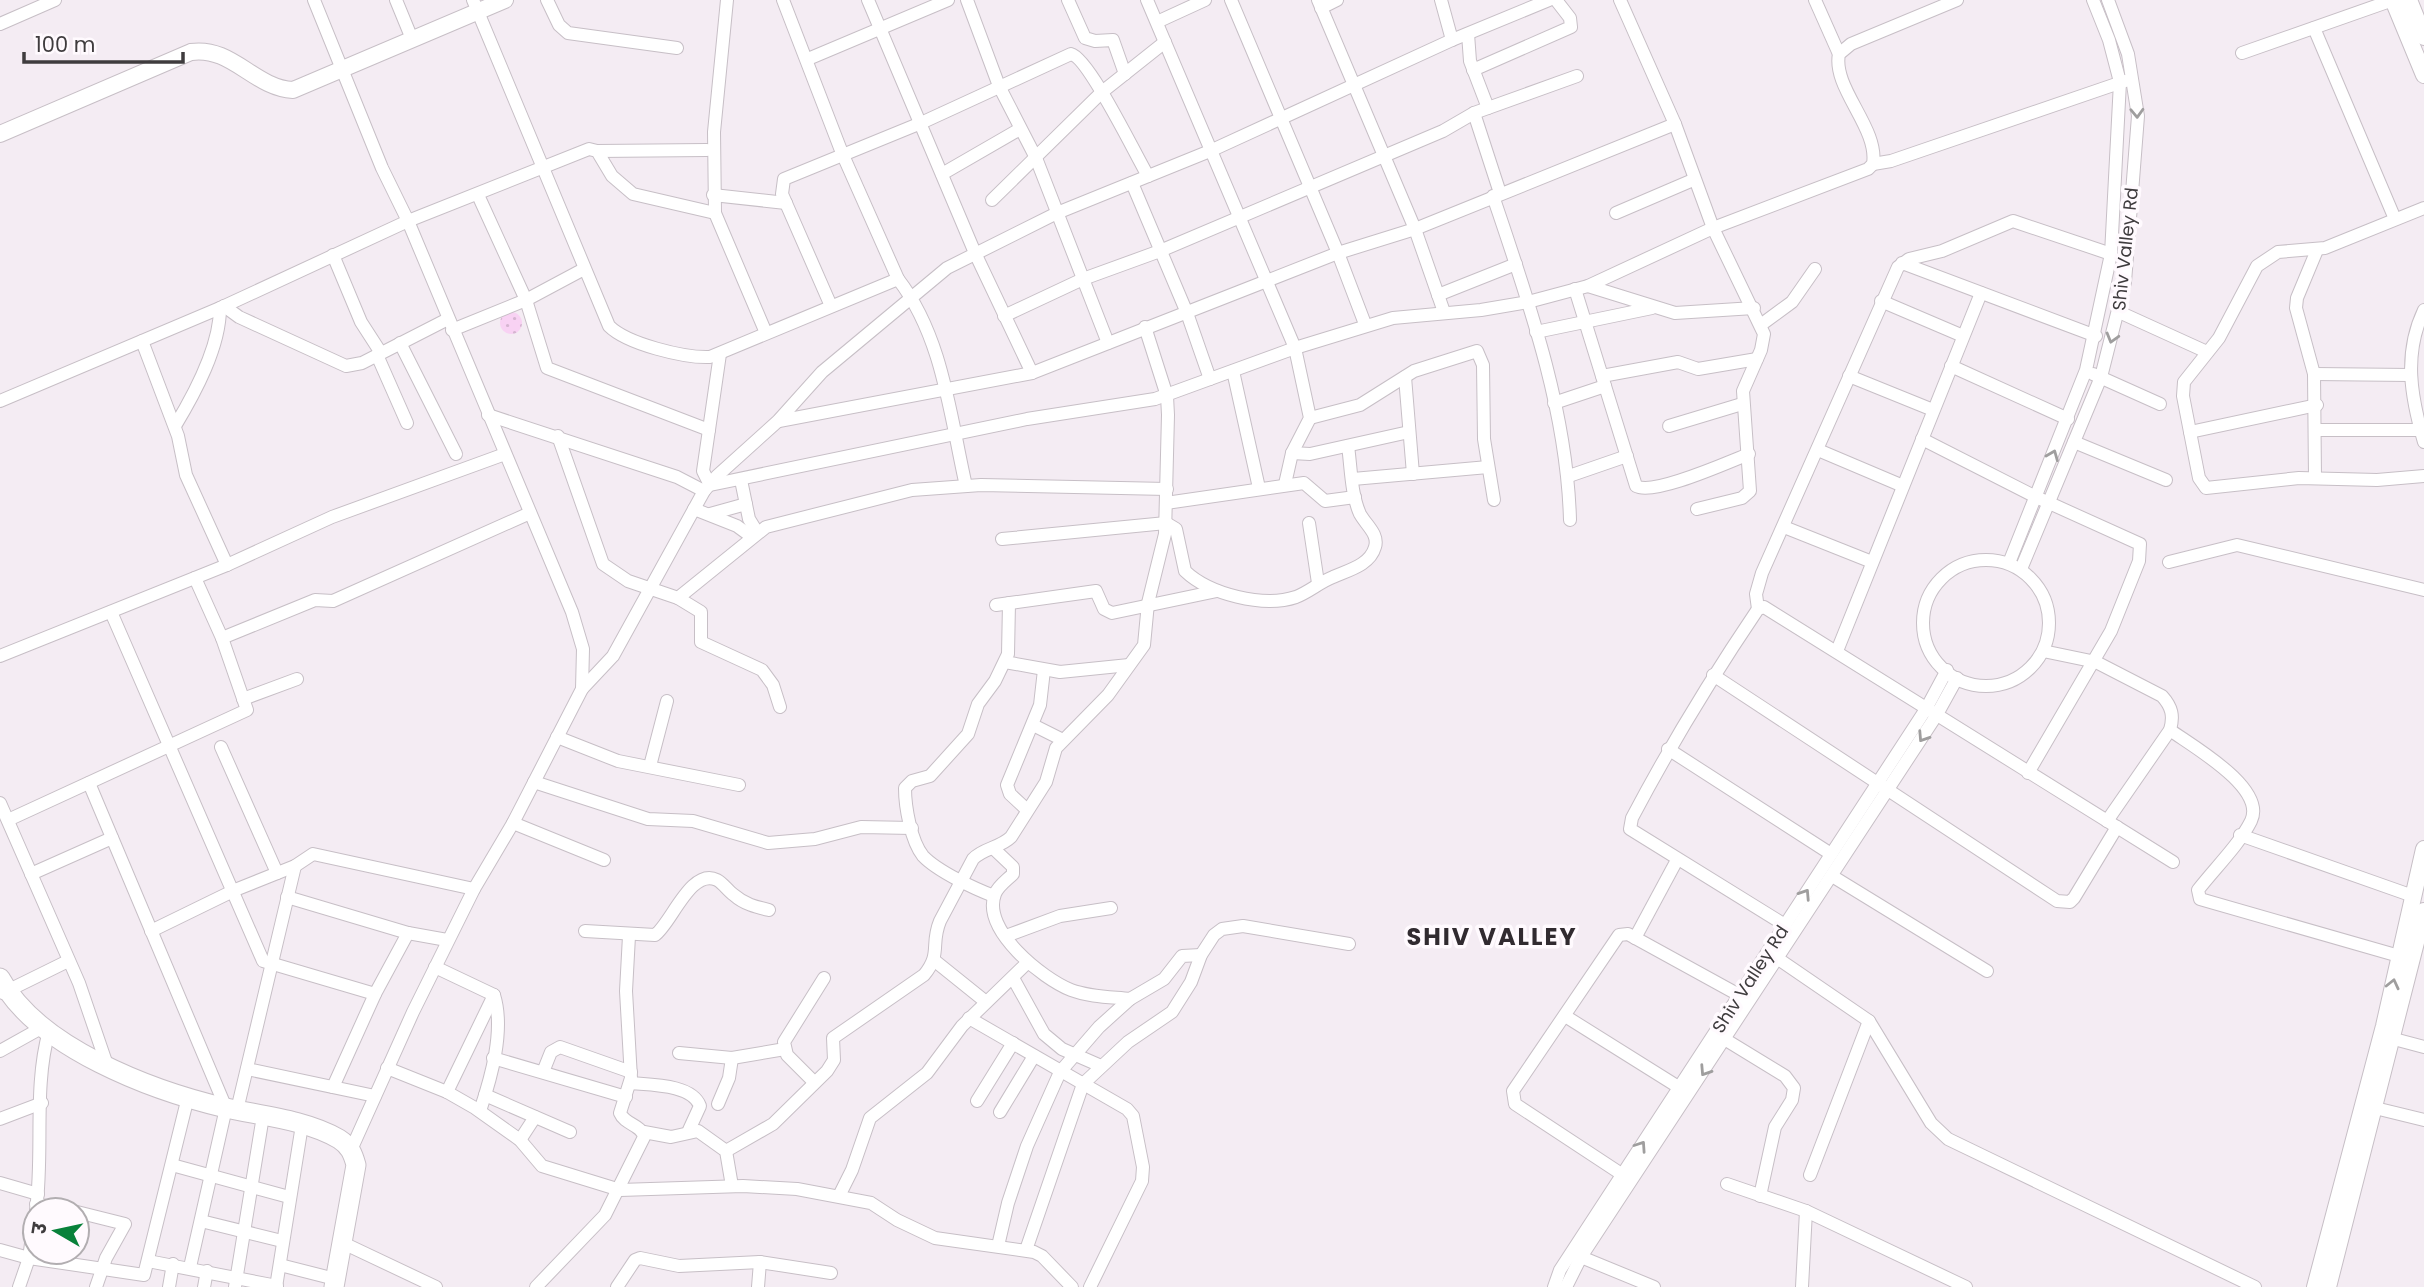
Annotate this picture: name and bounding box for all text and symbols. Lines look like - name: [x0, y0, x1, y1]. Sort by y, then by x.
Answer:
- scale bar: [24, 21, 184, 65]
- text: 100 m: [35, 30, 95, 59]
- one-way arrow: [2129, 107, 2144, 118]
- street label: Shiv Valley Rd: [2106, 186, 2144, 312]
- one-way arrow: [2106, 332, 2120, 344]
- one-way arrow: [2045, 449, 2059, 461]
- one-way arrow: [1918, 729, 1931, 742]
- one-way arrow: [1797, 888, 1810, 901]
- district label: SHIV VALLEY: [1406, 920, 1578, 953]
- street label: Shiv Valley Rd: [1706, 920, 1794, 1038]
- one-way arrow: [2385, 978, 2399, 990]
- one-way arrow: [1701, 1064, 1714, 1077]
- one-way arrow: [1633, 1141, 1645, 1154]
- north arrow: [21, 1196, 91, 1266]
- text: उ: [25, 1220, 54, 1237]

